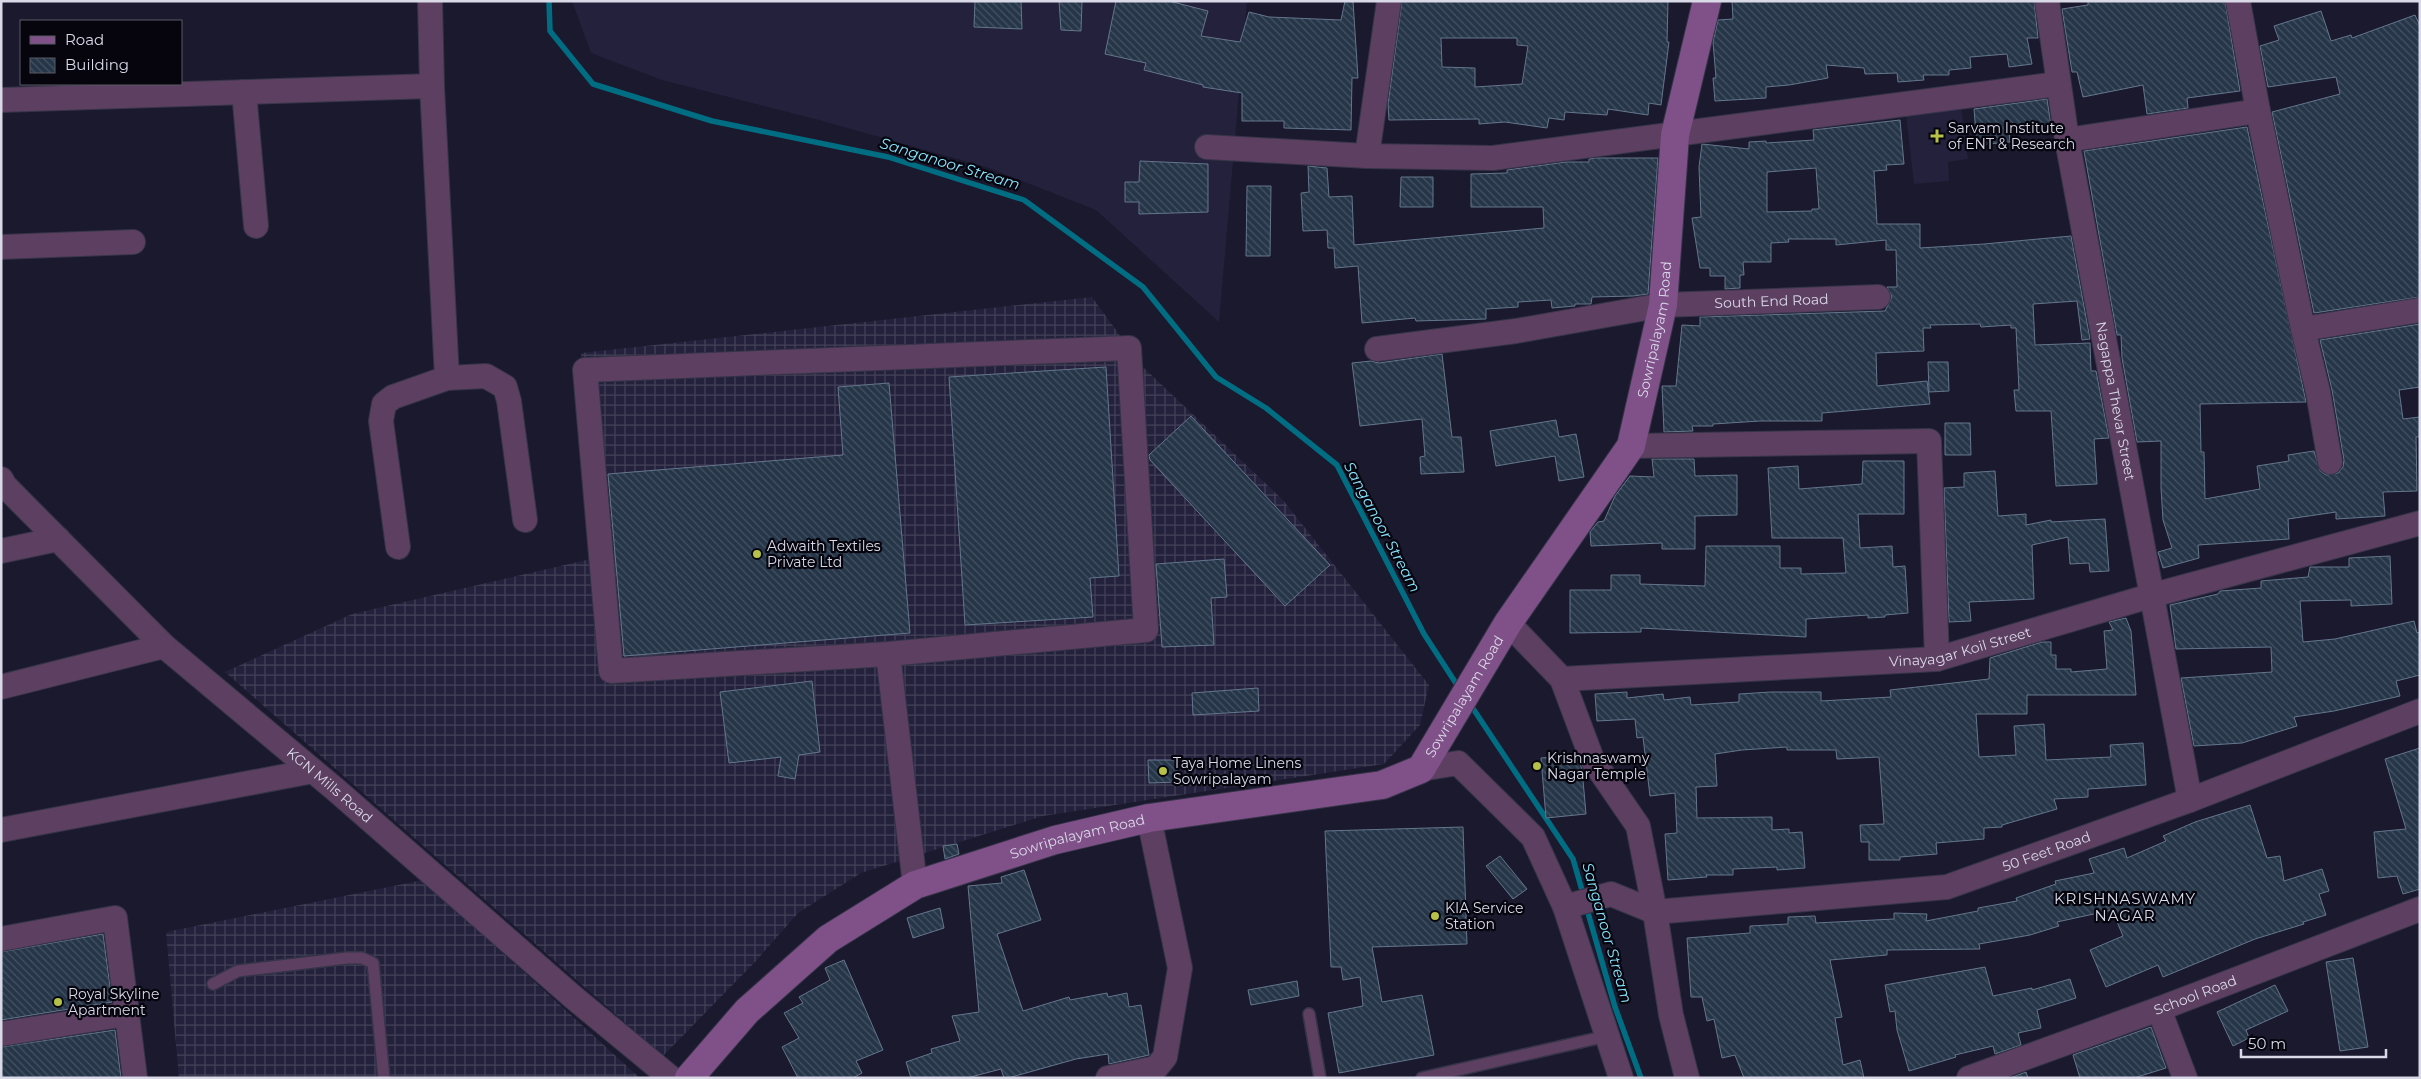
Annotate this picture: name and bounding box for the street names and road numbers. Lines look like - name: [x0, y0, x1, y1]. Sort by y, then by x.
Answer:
- street label: Sowripalayam Road: [1633, 260, 1675, 400]
- street label: South End Road: [1714, 290, 1829, 312]
- street label: Nagappa Thevar Street: [2092, 320, 2139, 482]
- street label: Vinayagar Koil Street: [1888, 623, 2033, 671]
- street label: Sowripalayam Road: [1421, 632, 1508, 761]
- street label: KGN Mills Road: [283, 744, 376, 827]
- street label: Sowripalayam Road: [1008, 810, 1147, 863]
- street label: 50 Feet Road: [2000, 827, 2093, 875]
- street label: School Road: [2151, 971, 2239, 1019]

